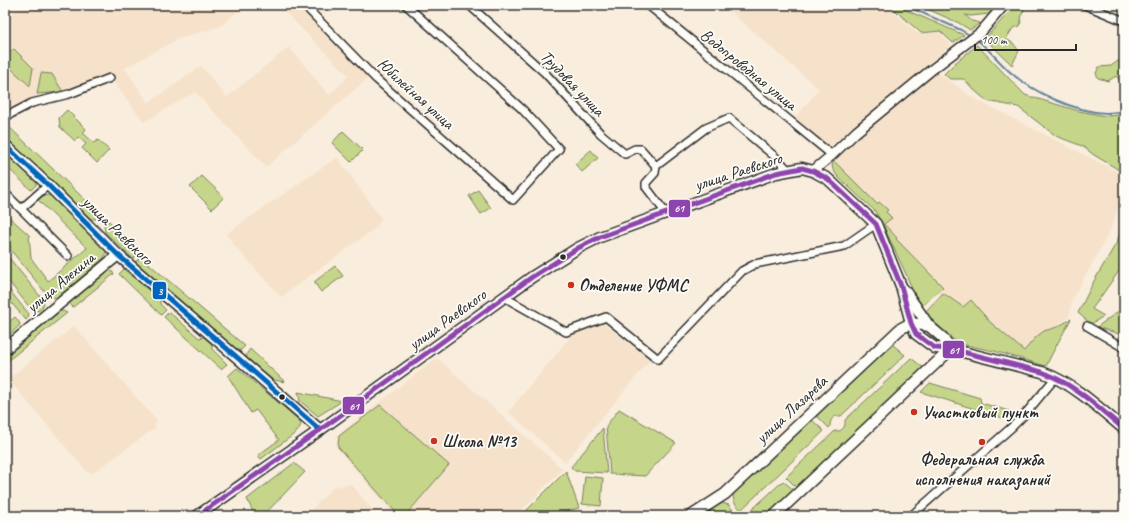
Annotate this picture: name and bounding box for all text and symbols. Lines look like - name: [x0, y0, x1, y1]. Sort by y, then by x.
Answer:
- street label: Водопроводная улица: [696, 24, 803, 116]
- scale bar: [975, 26, 1076, 52]
- text: 100 m: [981, 32, 1008, 48]
- street label: Трудовая улица: [536, 46, 610, 122]
- street label: Юбилейная улица: [373, 53, 459, 134]
- street label: улица Раевского: [691, 147, 786, 196]
- street label: улица Раевского: [77, 191, 158, 270]
- line badge: 61: [668, 199, 691, 218]
- text: 61: [674, 201, 685, 215]
- street label: улица Алехина: [21, 246, 101, 318]
- unlabelled marker: [558, 252, 568, 262]
- place label: Отделение УФМС: [579, 275, 690, 296]
- marker: Отделение УФМС: [566, 280, 576, 290]
- line badge: 3: [152, 281, 167, 300]
- text: 3: [158, 284, 164, 298]
- street label: улица Раевского: [404, 284, 491, 355]
- line badge: 61: [942, 340, 965, 359]
- text: 61: [949, 343, 960, 357]
- street label: улица Лазарева: [750, 370, 833, 449]
- unlabelled marker: [277, 392, 287, 402]
- line badge: 61: [342, 396, 365, 415]
- text: 61: [349, 399, 360, 413]
- place label: Участковый пункт: [922, 402, 1039, 423]
- marker: Участковый пункт: [909, 407, 919, 417]
- place label: Школа №13: [442, 431, 517, 452]
- marker: Школа №13: [429, 436, 439, 446]
- marker: Федеральная служба исполнения наказаний: [977, 437, 987, 447]
- place label: Федеральная служба исполнения наказаний: [914, 449, 1052, 491]

